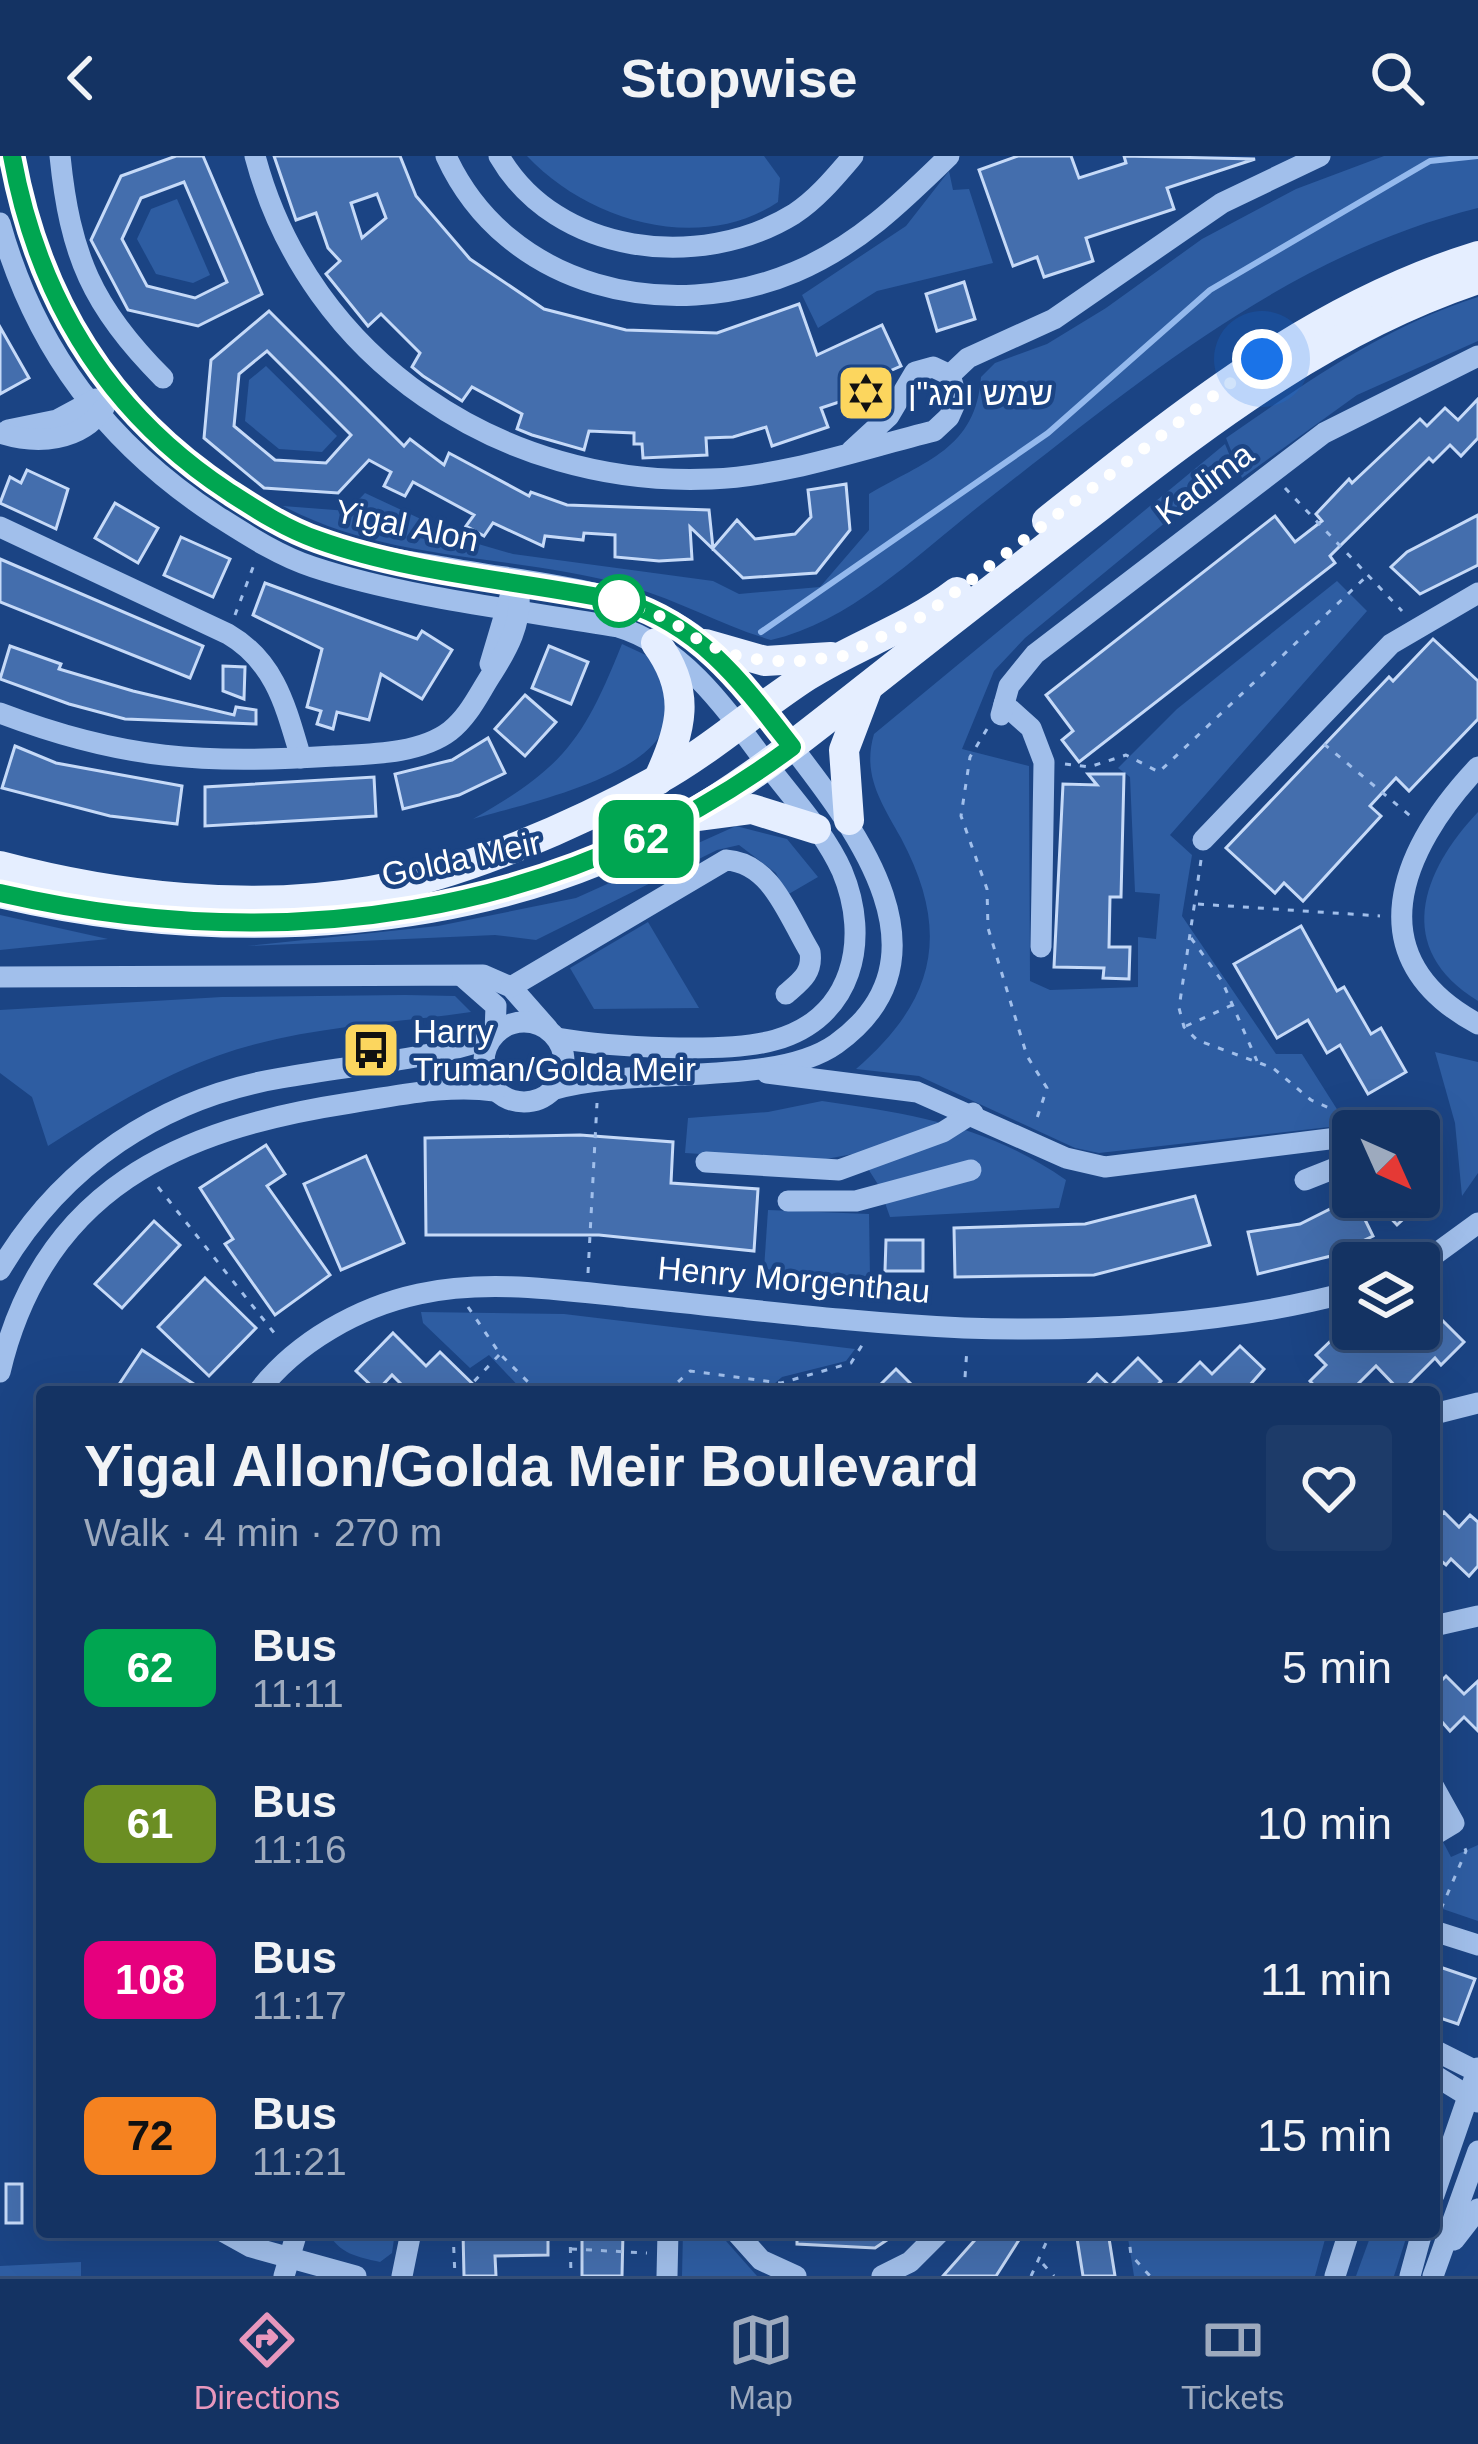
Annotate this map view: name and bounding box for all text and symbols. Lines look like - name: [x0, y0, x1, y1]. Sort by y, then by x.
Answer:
- icon: back: [48, 45, 114, 111]
- icon: search: [1364, 45, 1430, 111]
- text: Stopwise: [620, 48, 858, 108]
- your location: [1232, 329, 1292, 389]
- synagogue icon: שמש ומג"ן: [835, 362, 897, 424]
- place label: שמש ומג"ן: [908, 375, 1053, 412]
- street label: Kadima: [1148, 435, 1261, 532]
- street label: Yigal Alon: [332, 492, 482, 559]
- unlabelled marker: [594, 576, 644, 626]
- line badge: 62: [592, 800, 700, 878]
- text: 62: [623, 815, 669, 862]
- street label: Golda Meir: [378, 824, 544, 893]
- place label: Harry Truman/Golda Meir: [413, 1013, 696, 1088]
- bus stop icon: Harry Truman/Golda Meir: [340, 1019, 402, 1081]
- north arrow: [1332, 1110, 1440, 1218]
- map controls: [1332, 1110, 1440, 1350]
- button: layers: [1332, 1242, 1440, 1350]
- street label: Henry Morgenthau: [656, 1249, 932, 1310]
- button: heart: [1266, 1425, 1392, 1551]
- text: Yigal Allon/Golda Meir Boulevard: [84, 1434, 979, 1498]
- text: Walk · 4 min · 270 m: [84, 1511, 442, 1554]
- text: Bus: [252, 1620, 337, 1671]
- text: 5 min: [1282, 1642, 1392, 1693]
- text: 62: [127, 1644, 173, 1691]
- text: 11:11: [252, 1672, 344, 1715]
- text: Bus: [252, 1776, 337, 1827]
- text: 10 min: [1257, 1798, 1392, 1849]
- text: 61: [127, 1800, 173, 1847]
- text: 11:16: [252, 1828, 347, 1871]
- text: Bus: [252, 1932, 337, 1983]
- text: 11 min: [1260, 1954, 1392, 2005]
- text: 108: [115, 1956, 185, 2003]
- text: 11:17: [252, 1984, 347, 2027]
- text: Bus: [252, 2088, 337, 2139]
- text: 15 min: [1257, 2110, 1392, 2161]
- text: 72: [127, 2112, 173, 2159]
- text: 11:21: [252, 2140, 347, 2183]
- tab: Directions: [194, 2307, 340, 2417]
- tab: Map: [728, 2307, 794, 2417]
- tab: Tickets: [1181, 2307, 1284, 2417]

